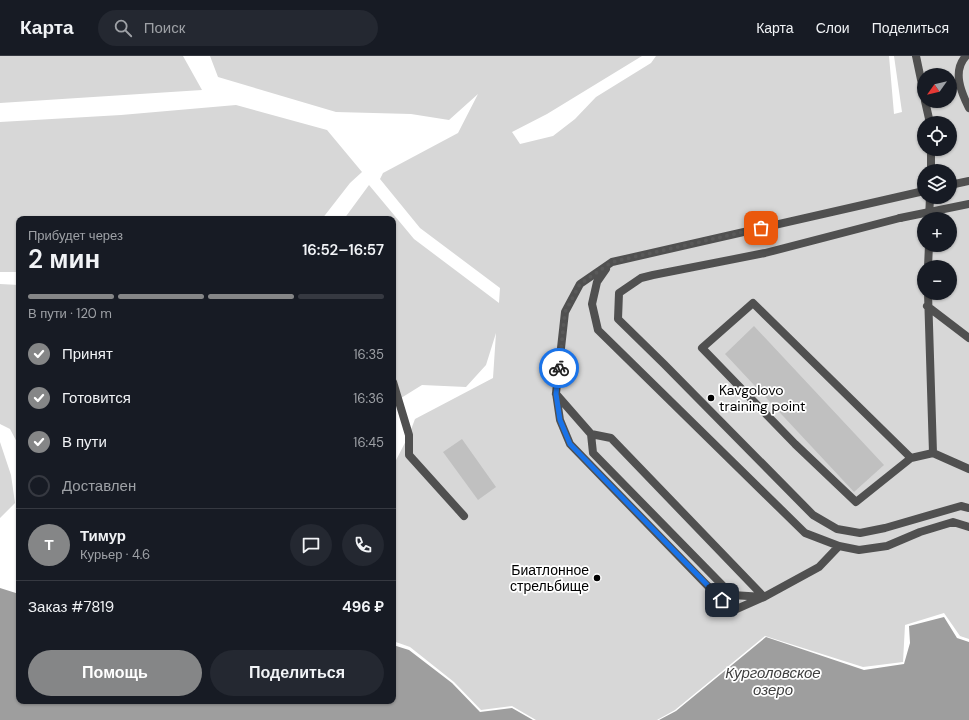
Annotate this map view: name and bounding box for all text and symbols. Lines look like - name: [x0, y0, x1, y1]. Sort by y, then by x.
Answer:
- search box: [98, 10, 378, 46]
- text: Карта: [20, 15, 74, 40]
- icon: search: [112, 17, 134, 39]
- text: Поиск: [144, 18, 185, 38]
- text: Карта: [756, 19, 794, 37]
- text: Слои: [816, 19, 850, 37]
- text: Поделиться: [872, 19, 949, 37]
- north arrow: [917, 68, 957, 108]
- map controls: [917, 68, 957, 300]
- button: locate: [917, 116, 957, 156]
- button: layers: [917, 164, 957, 204]
- pin: [744, 211, 778, 245]
- button: +: [917, 212, 957, 252]
- icon: bag: [750, 217, 772, 239]
- text: Прибудет через: [28, 227, 123, 244]
- text: 16:52–16:57: [302, 240, 384, 260]
- text: 2 мин: [28, 242, 100, 276]
- button: −: [917, 260, 957, 300]
- text: В пути · 120 m: [28, 305, 112, 322]
- icon: check: [28, 343, 50, 365]
- text: Принят: [62, 344, 113, 364]
- text: 16:35: [354, 346, 384, 363]
- courier: [539, 348, 579, 388]
- icon: bike: [548, 357, 570, 379]
- place label: Kavgolovo training point: [719, 381, 806, 415]
- icon: check: [28, 387, 50, 409]
- text: Готовится: [62, 388, 131, 408]
- text: 16:36: [353, 390, 384, 407]
- marker: Kavgolovo training point: [706, 393, 716, 403]
- icon: check: [28, 431, 50, 453]
- text: В пути: [62, 432, 107, 452]
- text: 16:45: [353, 434, 384, 451]
- text: Доставлен: [62, 476, 136, 496]
- button: chat: [290, 524, 332, 566]
- button: phone: [342, 524, 384, 566]
- text: Тимур: [80, 526, 126, 546]
- text: Т: [44, 535, 54, 555]
- text: Курьер · 4.6: [80, 546, 150, 563]
- place label: Биатлонное стрельбище: [510, 561, 589, 595]
- marker: Биатлонное стрельбище: [592, 573, 602, 583]
- pin: [705, 583, 739, 617]
- icon: home: [711, 589, 733, 611]
- text: Заказ #7819: [28, 597, 114, 617]
- text: 496 ₽: [342, 597, 384, 617]
- button: Помощь: [28, 650, 202, 696]
- button: Поделиться: [210, 650, 384, 696]
- water label: Курголовское озеро: [725, 663, 821, 700]

